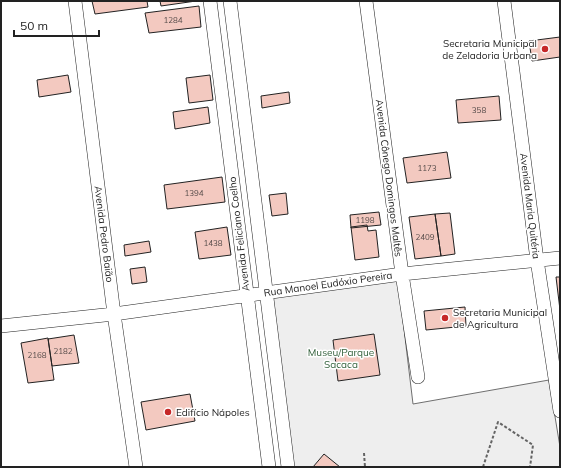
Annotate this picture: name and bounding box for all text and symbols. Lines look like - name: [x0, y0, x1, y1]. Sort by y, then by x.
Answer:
- scale bar: [14, 12, 99, 38]
- house number: 1284: [163, 15, 183, 25]
- text: 50 m: [20, 18, 48, 33]
- place label: Secretaria Municipal de Zeladoria Urbana: [442, 37, 537, 62]
- marker: Secretaria Municipal de Zeladoria Urbana: [540, 44, 550, 54]
- street label: Avenida Cônego Domingos Maltês: [373, 98, 405, 258]
- house number: 358: [472, 105, 486, 115]
- street label: Avenida Maria Quitéria: [517, 152, 543, 260]
- house number: 1173: [417, 163, 437, 173]
- street label: Avenida Feliciano Coelho: [225, 176, 252, 292]
- street label: Avenida Pedro Baião: [92, 185, 116, 283]
- house number: 1394: [184, 188, 204, 198]
- house number: 1198: [355, 215, 375, 225]
- house number: 2409: [415, 232, 435, 242]
- house number: 1438: [203, 238, 223, 248]
- street label: Rua Manoel Eudóxio Pereira: [263, 269, 393, 299]
- place label: Secretaria Municipal de Agricultura: [453, 306, 547, 331]
- marker: Secretaria Municipal de Agricultura: [440, 313, 450, 323]
- house number: 2182: [53, 346, 73, 356]
- park label: Museu/Parque Sacaca: [308, 346, 374, 371]
- house number: 2168: [27, 350, 47, 360]
- place label: Edifício Nápoles: [176, 406, 250, 419]
- marker: Edifício Nápoles: [163, 407, 173, 417]

